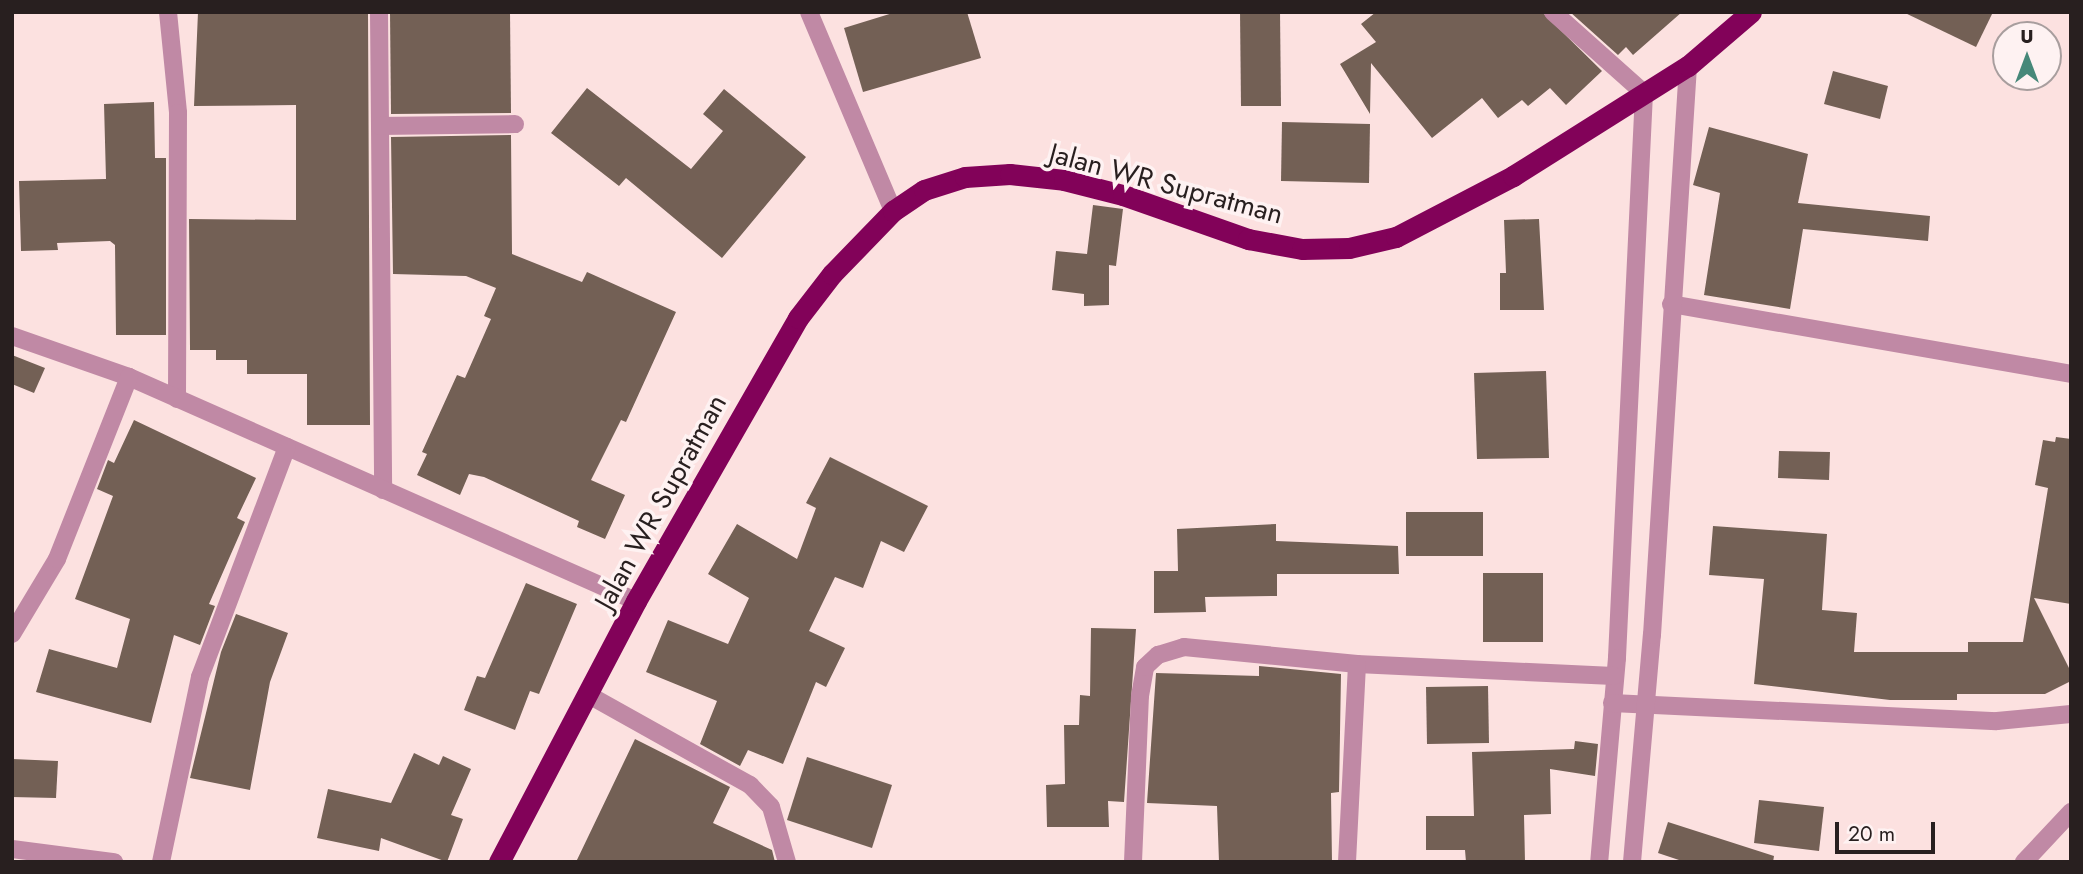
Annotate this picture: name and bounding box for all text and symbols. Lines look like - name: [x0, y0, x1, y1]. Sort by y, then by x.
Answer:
- north arrow: [1992, 21, 2062, 91]
- text: U: [2020, 23, 2034, 50]
- street label: Jalan WR Supratman: [1045, 137, 1287, 231]
- street label: Jalan WR Supratman: [588, 389, 734, 615]
- scale bar: [1838, 808, 1938, 852]
- text: 20 m: [1848, 819, 1895, 849]

